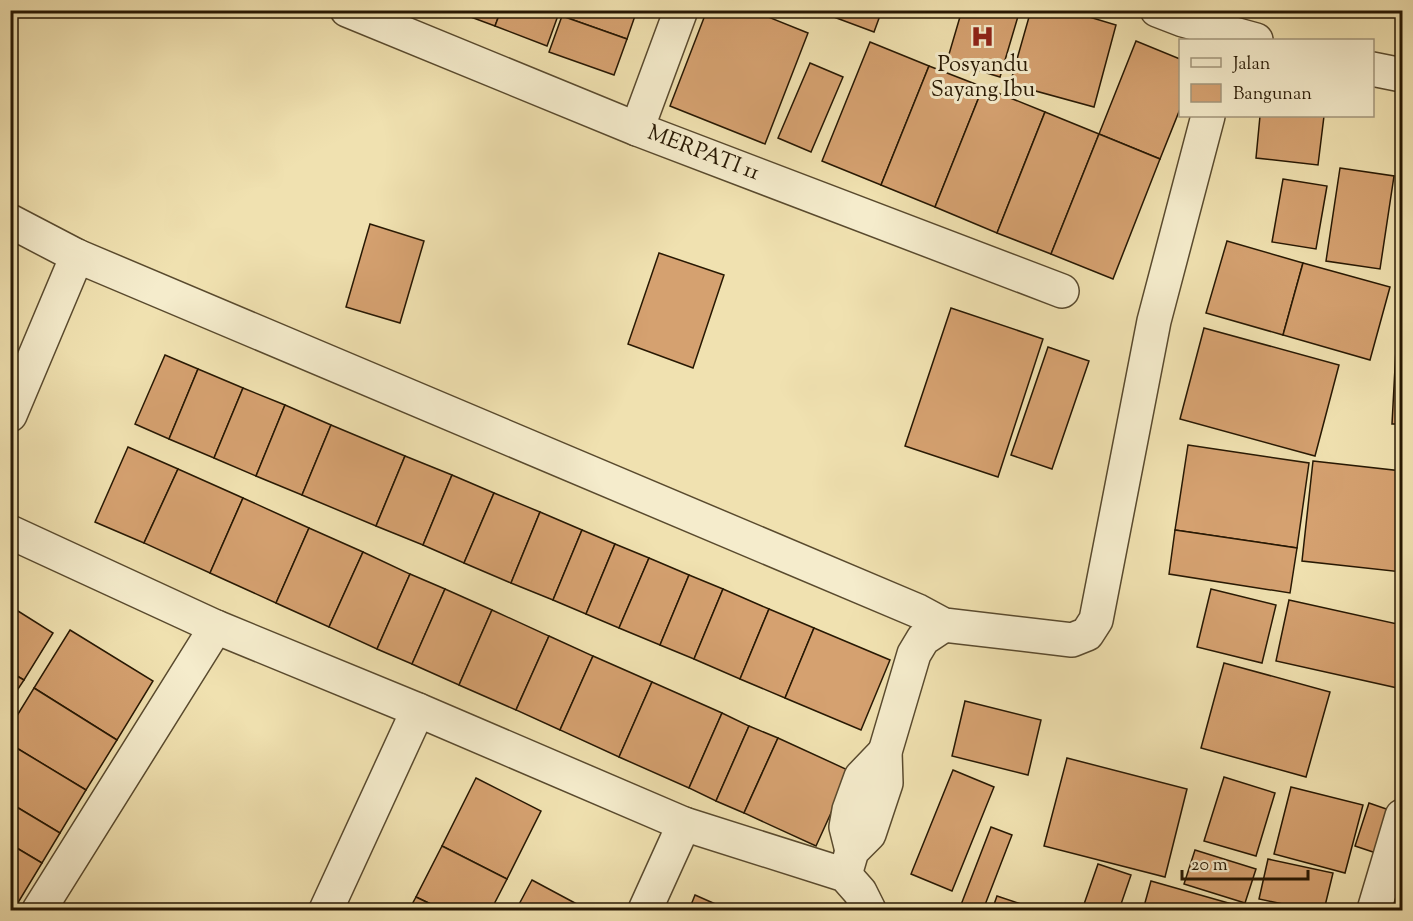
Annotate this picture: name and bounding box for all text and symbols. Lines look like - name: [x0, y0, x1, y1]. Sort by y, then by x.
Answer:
- hospital icon: Posyandu Sayang Ibu: [970, 24, 996, 50]
- legend: [1179, 39, 1374, 117]
- place label: Posyandu Sayang Ibu: [931, 50, 1036, 107]
- text: Jalan: [1232, 52, 1271, 78]
- text: Bangunan: [1233, 82, 1312, 108]
- street label: MERPATI 11: [642, 118, 764, 190]
- scale bar: [1182, 843, 1308, 881]
- text: 20 m: [1191, 853, 1228, 879]

